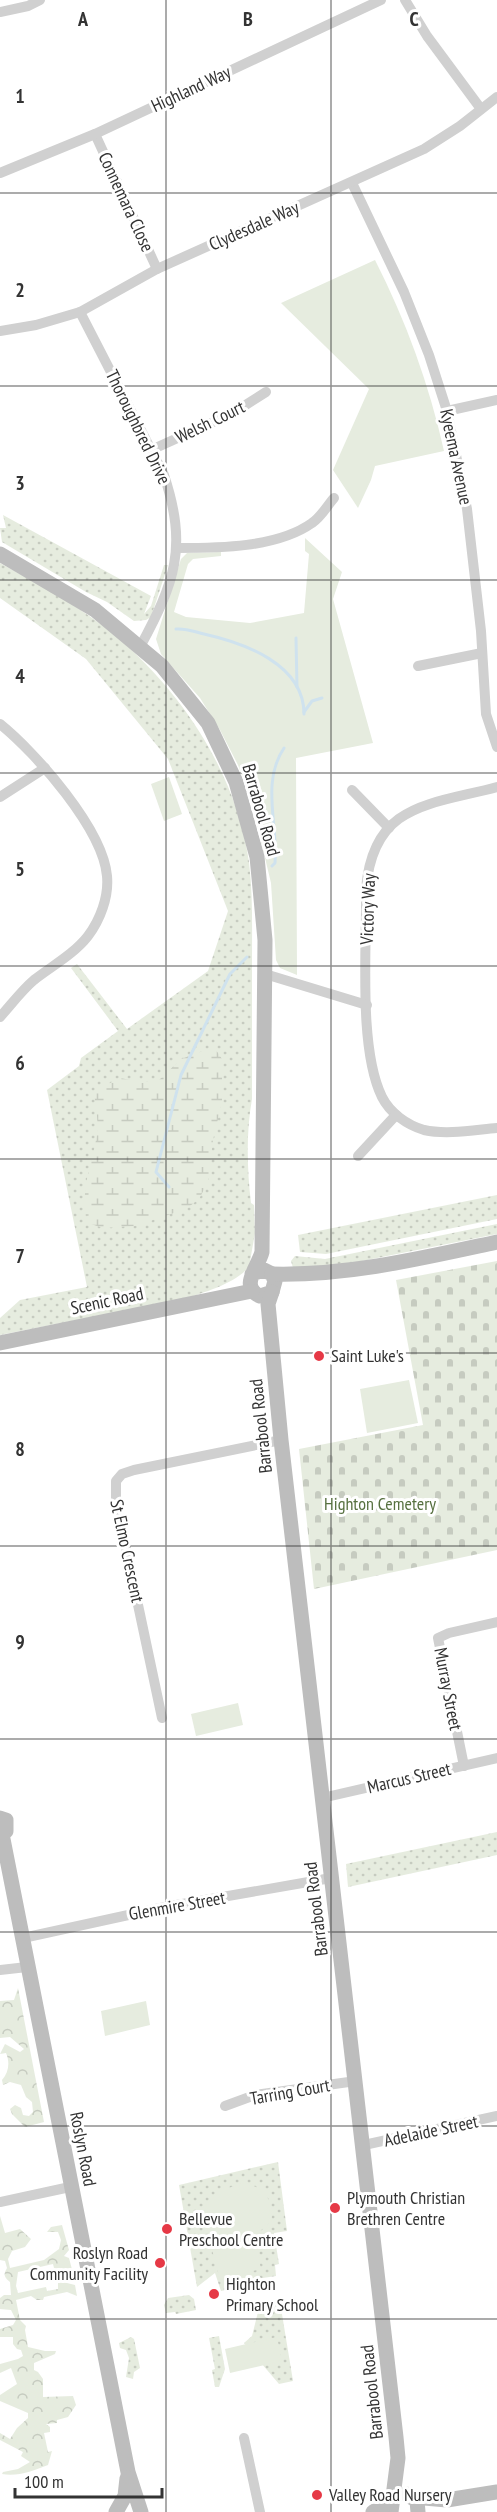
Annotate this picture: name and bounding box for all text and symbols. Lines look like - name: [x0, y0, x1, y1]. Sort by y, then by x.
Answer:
- text: A: [77, 6, 89, 32]
- text: B: [243, 6, 253, 32]
- text: C: [409, 6, 419, 32]
- street label: Highland Way: [147, 60, 235, 117]
- text: 1: [15, 83, 25, 109]
- street label: Connemara Close: [93, 148, 160, 255]
- street label: Clydesdale Way: [205, 195, 303, 256]
- text: 2: [15, 277, 25, 303]
- street label: Thoroughbred Drive: [101, 366, 176, 488]
- street label: Welsh Court: [171, 395, 248, 448]
- street label: Kyeema Avenue: [435, 407, 478, 507]
- text: 3: [15, 470, 25, 496]
- text: 4: [15, 663, 25, 689]
- street label: Barrabool Road: [237, 761, 286, 859]
- text: 5: [15, 856, 25, 882]
- street label: Victory Way: [355, 873, 380, 946]
- text: 6: [15, 1050, 25, 1076]
- text: 7: [15, 1243, 25, 1269]
- street label: Scenic Road: [68, 1282, 145, 1319]
- place label: Saint Luke's: [331, 1344, 404, 1367]
- marker: Saint Luke's: [312, 1349, 326, 1363]
- street label: Barrabool Road: [244, 1378, 277, 1474]
- text: 8: [15, 1436, 25, 1462]
- park label: Highton Cemetery: [324, 1492, 436, 1515]
- street label: St Elmo Crescent: [105, 1497, 150, 1604]
- text: 9: [15, 1629, 25, 1655]
- street label: Murray Street: [429, 1646, 468, 1732]
- street label: Marcus Street: [365, 1757, 453, 1798]
- street label: Barrabool Road: [298, 1861, 333, 1958]
- street label: Glenmire Street: [127, 1886, 227, 1925]
- street label: Tarring Court: [248, 2073, 332, 2110]
- street label: Adelaide Street: [382, 2109, 480, 2152]
- street label: Roslyn Road: [65, 2110, 102, 2188]
- place label: Plymouth Christian Brethren Centre: [347, 2186, 465, 2230]
- marker: Plymouth Christian Brethren Centre: [328, 2201, 342, 2215]
- place label: Bellevue Preschool Centre: [179, 2207, 283, 2251]
- marker: Bellevue Preschool Centre: [160, 2222, 174, 2236]
- place label: Roslyn Road Community Facility: [30, 2241, 148, 2285]
- marker: Roslyn Road Community Facility: [153, 2256, 167, 2270]
- place label: Highton Primary School: [226, 2272, 319, 2316]
- marker: Highton Primary School: [207, 2287, 221, 2301]
- street label: Barrabool Road: [355, 2344, 388, 2440]
- scale bar: [15, 2461, 162, 2499]
- text: 100 m: [24, 2470, 64, 2493]
- place label: Valley Road Nursery: [328, 2483, 452, 2506]
- marker: Valley Road Nursery: [310, 2488, 324, 2502]

